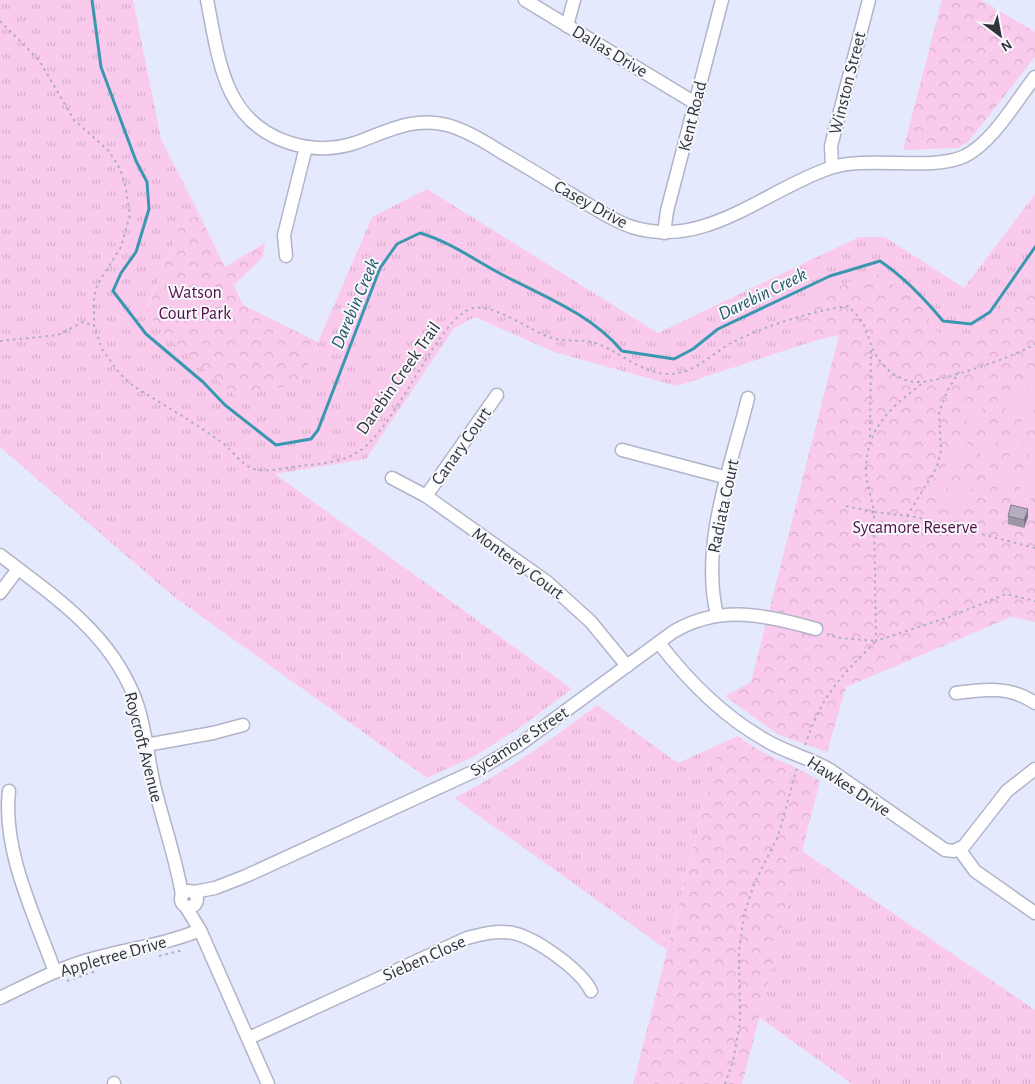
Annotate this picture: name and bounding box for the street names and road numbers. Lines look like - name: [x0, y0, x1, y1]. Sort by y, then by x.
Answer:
- street label: Dallas Drive: [569, 22, 650, 81]
- street label: Winston Street: [827, 30, 869, 136]
- street label: Kent Road: [676, 79, 710, 153]
- street label: Casey Drive: [551, 177, 630, 232]
- street label: Darebin Creek Trail: [353, 319, 444, 438]
- street label: Canary Court: [429, 404, 495, 489]
- street label: Radiata Court: [705, 457, 743, 555]
- street label: Monterey Court: [468, 525, 567, 603]
- street label: Roycroft Avenue: [121, 690, 165, 804]
- street label: Sycamore Street: [467, 703, 572, 780]
- street label: Hawkes Drive: [804, 753, 893, 820]
- street label: Appletree Drive: [58, 933, 168, 981]
- street label: Sieben Close: [380, 933, 469, 985]

